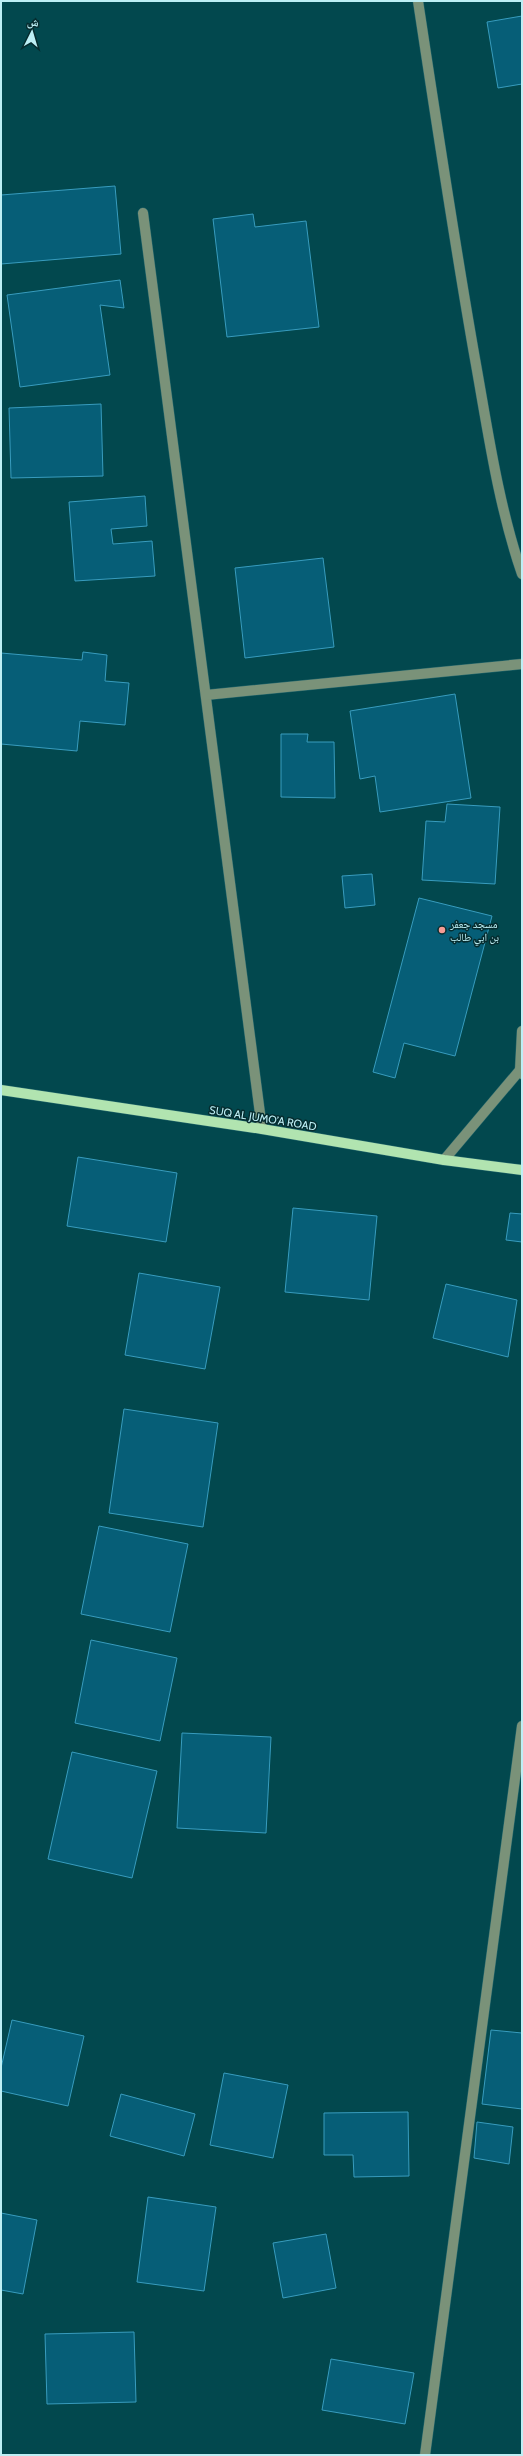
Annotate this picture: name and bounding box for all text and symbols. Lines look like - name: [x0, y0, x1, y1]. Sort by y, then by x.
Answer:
- north arrow: [12, 12, 52, 52]
- text: ش: [26, 15, 40, 31]
- place label: مسجد جعفر بن ابي طالب: [449, 917, 499, 946]
- marker: مسجد جعفر بن ابي طالب: [437, 925, 447, 935]
- street label: SUQ AL JUMO’A ROAD: [208, 1103, 318, 1133]

